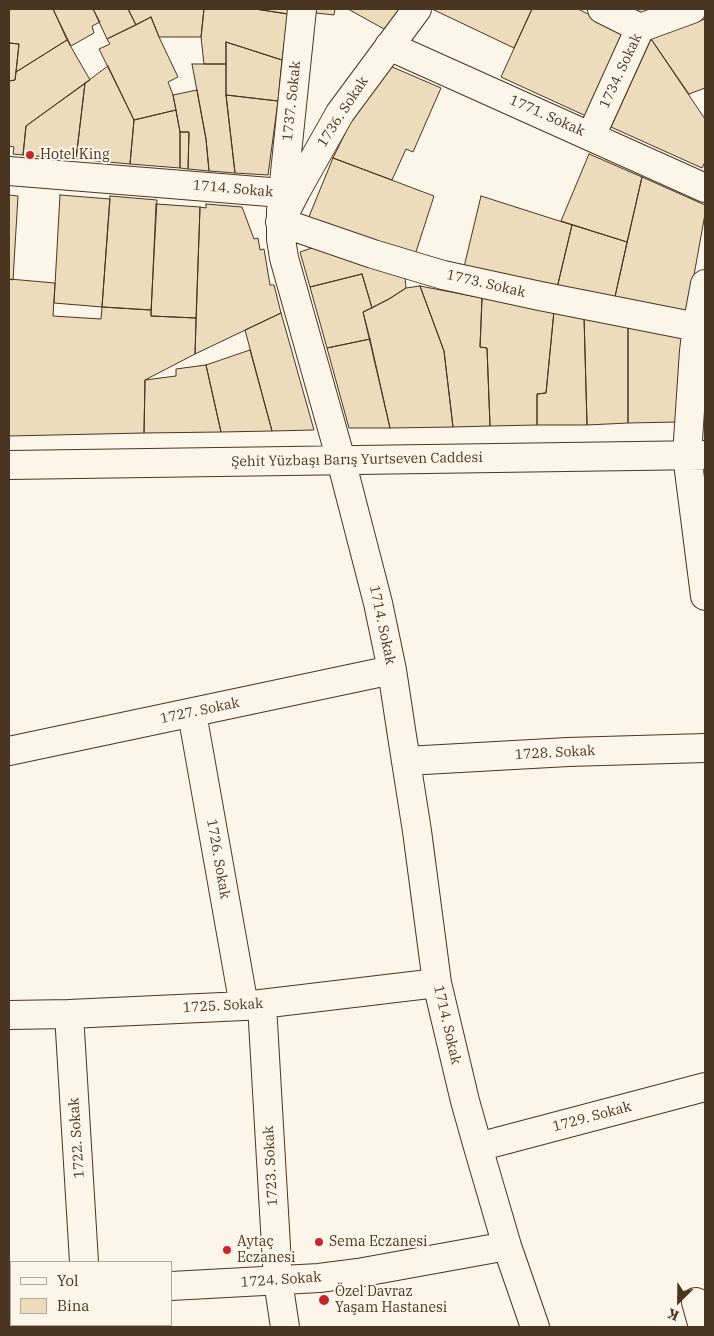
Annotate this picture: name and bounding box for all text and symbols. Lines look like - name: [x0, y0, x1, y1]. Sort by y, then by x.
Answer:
- street label: 1734. Sokak: [596, 31, 646, 111]
- street label: 1737. Sokak: [279, 60, 305, 142]
- street label: 1736. Sokak: [314, 74, 372, 150]
- street label: 1771. Sokak: [507, 92, 587, 140]
- place label: Hotel King: [40, 147, 110, 163]
- marker: Hotel King: [24, 149, 36, 161]
- street label: 1714. Sokak: [192, 177, 274, 201]
- street label: 1773. Sokak: [445, 267, 527, 301]
- street label: Şehit Yüzbaşı Barış Yurtseven Caddesi: [231, 449, 483, 471]
- street label: 1714. Sokak: [365, 584, 399, 666]
- street label: 1727. Sokak: [159, 694, 241, 728]
- street label: 1728. Sokak: [514, 742, 596, 764]
- street label: 1726. Sokak: [203, 818, 233, 900]
- street label: 1714. Sokak: [430, 984, 464, 1066]
- street label: 1725. Sokak: [182, 995, 264, 1017]
- street label: 1722. Sokak: [66, 1097, 88, 1179]
- street label: 1729. Sokak: [551, 1098, 633, 1136]
- street label: 1723. Sokak: [260, 1125, 282, 1207]
- place label: Aytaç Eczanesi: [237, 1234, 296, 1266]
- place label: Sema Eczanesi: [329, 1234, 427, 1250]
- marker: Sema Eczanesi: [313, 1236, 325, 1248]
- marker: Aytaç Eczanesi: [221, 1244, 233, 1256]
- legend: [10, 1261, 172, 1326]
- street label: 1724. Sokak: [240, 1269, 322, 1291]
- text: Yol: [57, 1271, 78, 1290]
- north arrow: [654, 1276, 704, 1326]
- place label: Özel Davraz Yaşam Hastanesi: [335, 1284, 447, 1316]
- marker: Özel Davraz Yaşam Hastanesi: [317, 1293, 331, 1307]
- text: Bina: [57, 1296, 90, 1315]
- text: K: [665, 1304, 682, 1325]

